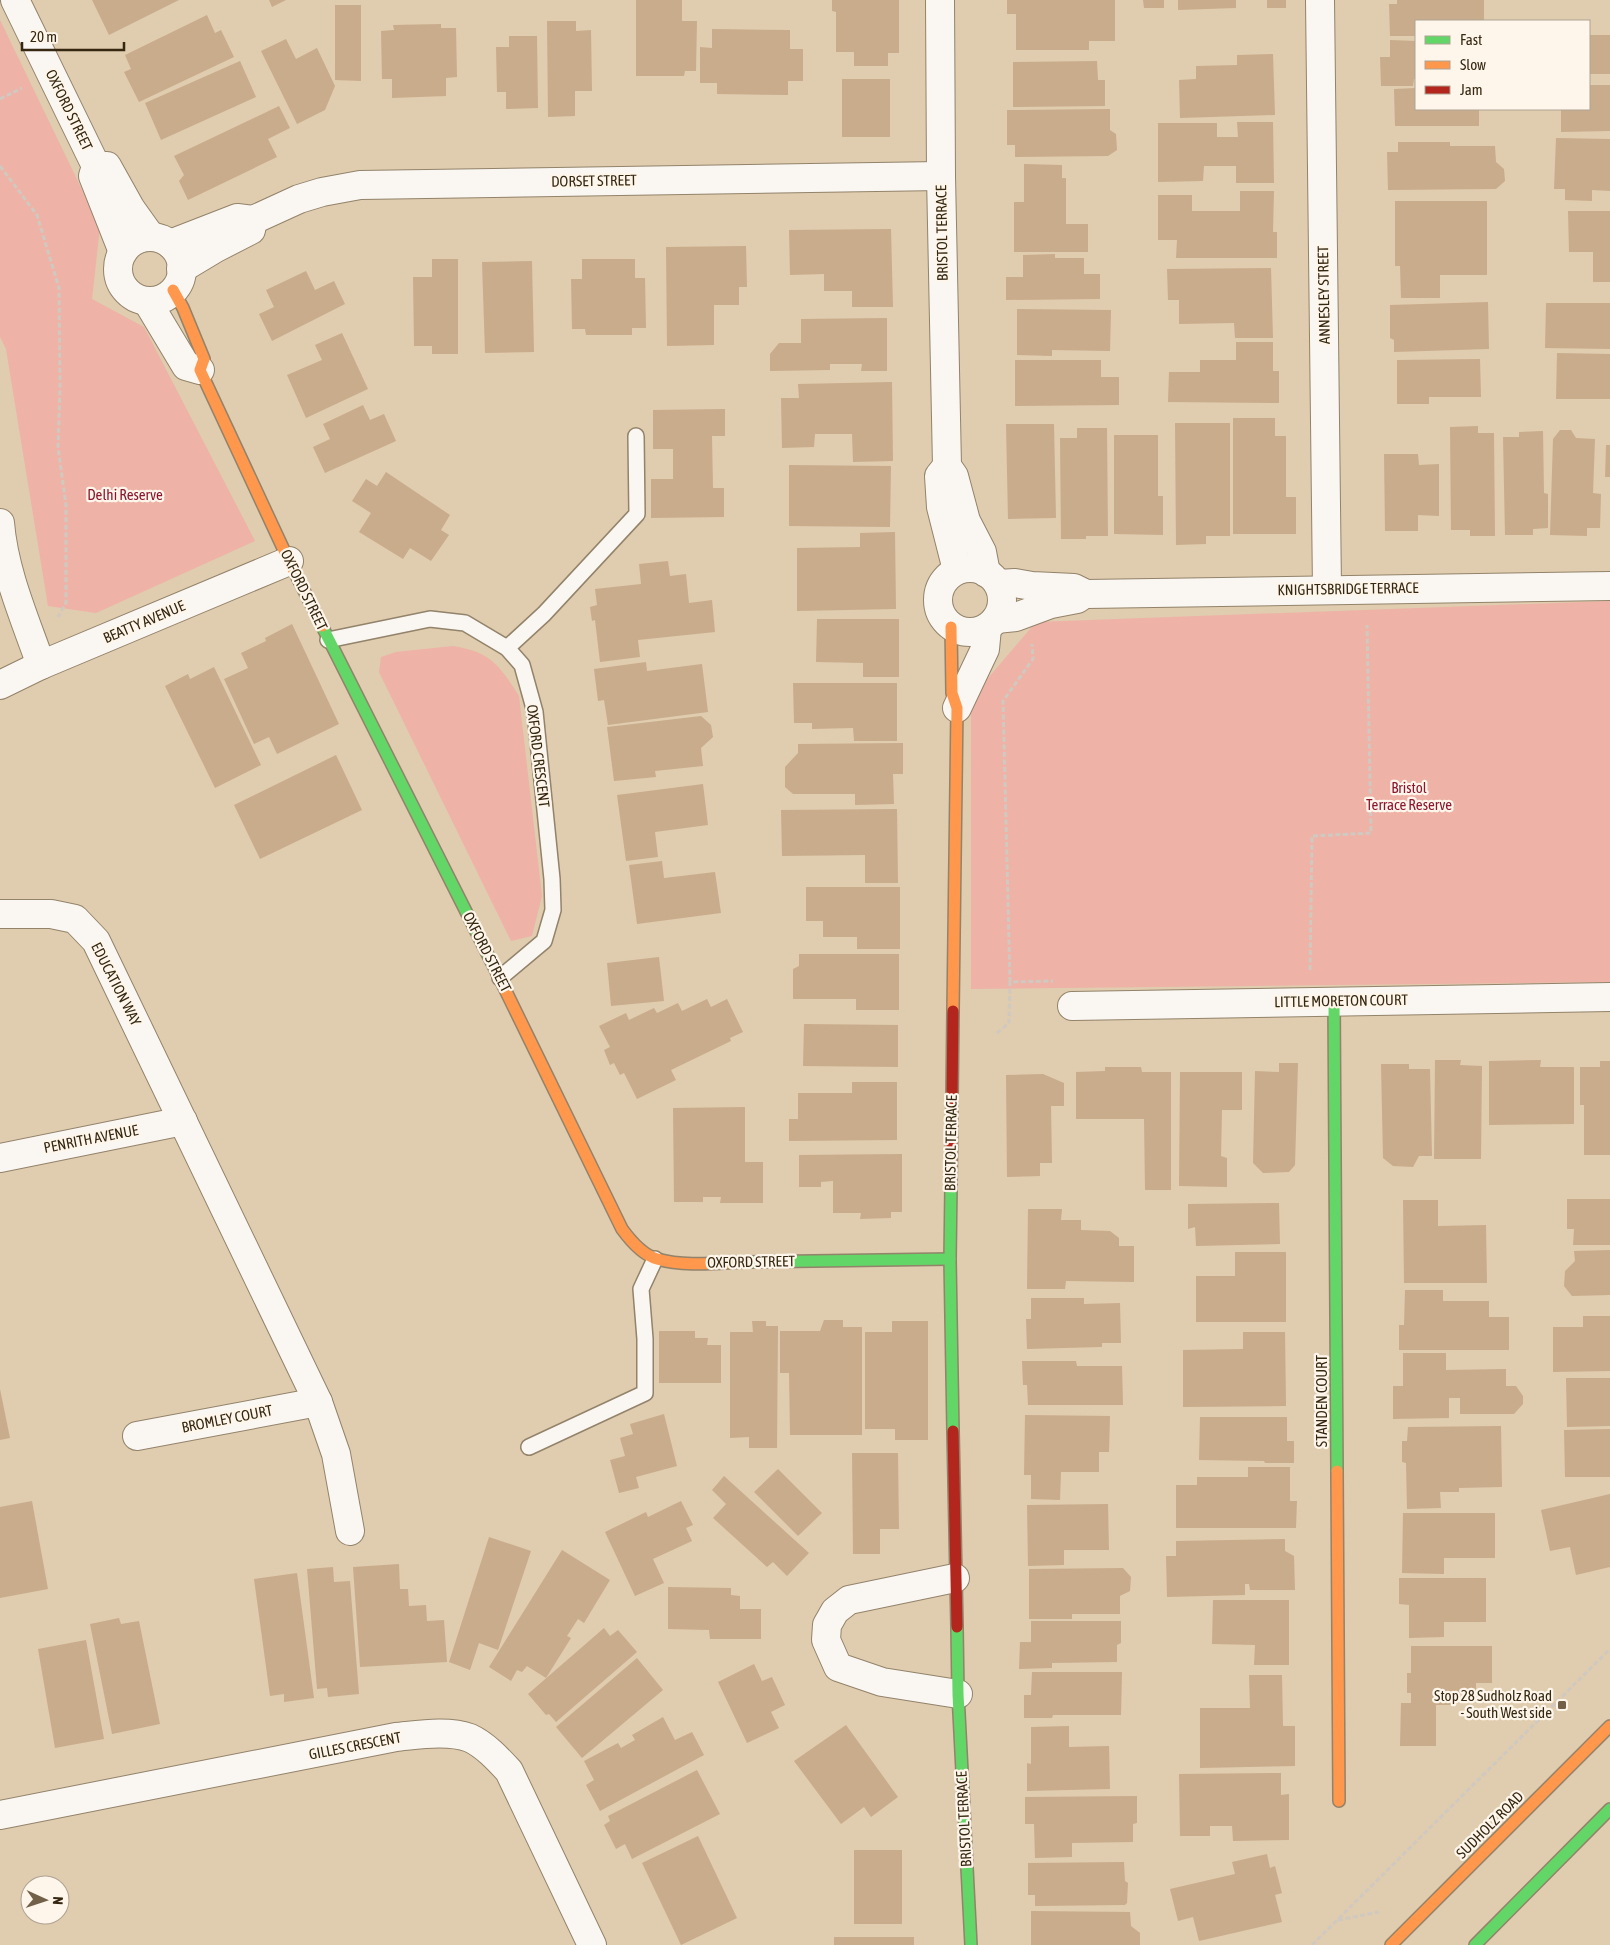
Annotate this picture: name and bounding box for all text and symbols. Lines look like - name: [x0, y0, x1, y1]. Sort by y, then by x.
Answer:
- scale bar: [22, 20, 125, 52]
- legend: [1415, 20, 1590, 110]
- text: 20 m: [30, 28, 57, 45]
- text: Fast: [1460, 31, 1482, 48]
- text: Slow: [1460, 56, 1486, 73]
- street label: OXFORD STREET: [43, 67, 97, 153]
- text: Jam: [1460, 81, 1483, 98]
- street label: DORSET STREET: [551, 171, 637, 190]
- street label: BRISTOL TERRACE: [932, 184, 951, 281]
- street label: ANNESLEY STREET: [1314, 245, 1333, 344]
- park label: Delhi Reserve: [87, 486, 163, 503]
- street label: OXFORD STREET: [278, 547, 332, 633]
- street label: KNIGHTSBRIDGE TERRACE: [1277, 579, 1419, 598]
- street label: BEATTY AVENUE: [100, 596, 188, 646]
- street label: OXFORD CRESCENT: [524, 704, 553, 809]
- park label: Bristol Terrace Reserve: [1366, 779, 1452, 813]
- street label: OXFORD STREET: [460, 909, 515, 995]
- street label: EDUCATION WAY: [88, 939, 145, 1028]
- street label: LITTLE MORETON COURT: [1274, 991, 1408, 1010]
- street label: BRISTOL TERRACE: [941, 1094, 960, 1191]
- street label: PENRITH AVENUE: [42, 1121, 140, 1156]
- street label: OXFORD STREET: [707, 1252, 795, 1271]
- street label: STANDEN COURT: [1313, 1354, 1330, 1447]
- street label: BROMLEY COURT: [180, 1401, 274, 1436]
- place label: Stop 28 Sudholz Road - South West side: [1434, 1687, 1552, 1721]
- marker: Stop 28 Sudholz Road - South West side: [1556, 1699, 1568, 1711]
- street label: GILLES CRESCENT: [307, 1728, 403, 1763]
- street label: BRISTOL TERRACE: [952, 1770, 975, 1867]
- street label: SUDHOLZ ROAD: [1453, 1788, 1527, 1862]
- north arrow: [20, 1875, 70, 1925]
- text: N: [50, 1896, 66, 1905]

